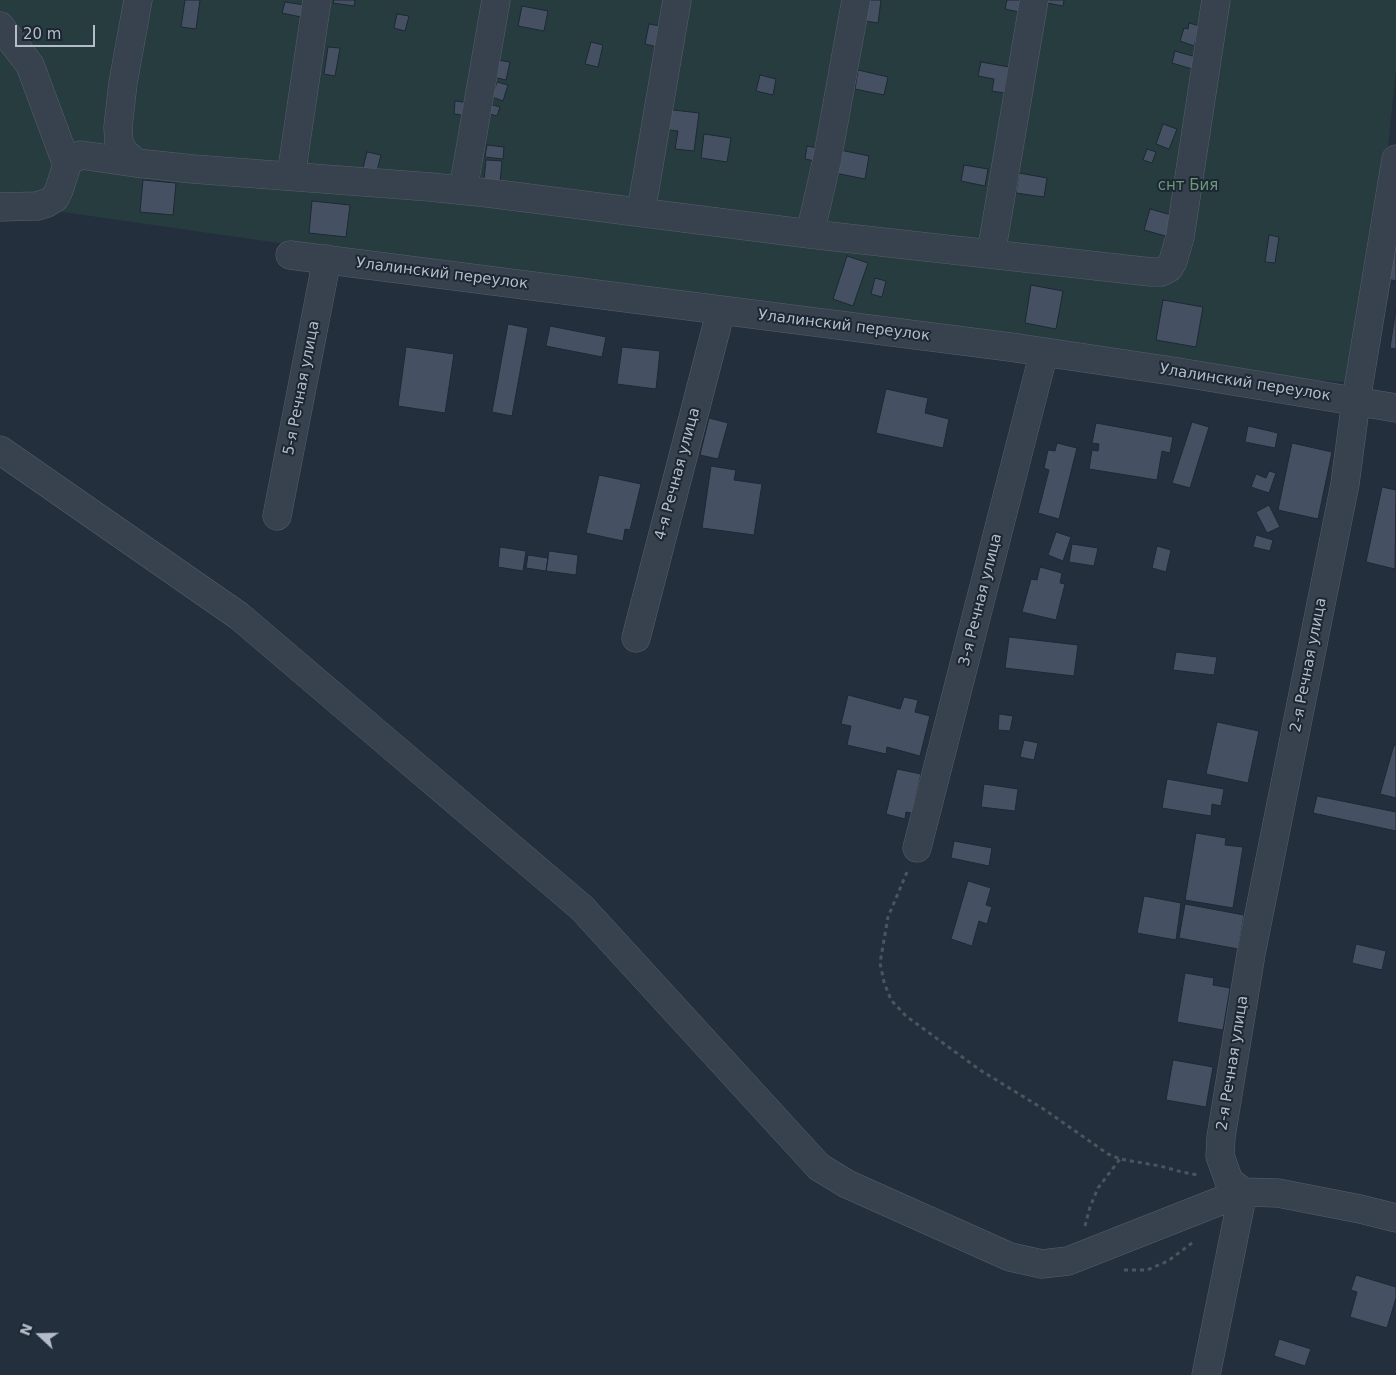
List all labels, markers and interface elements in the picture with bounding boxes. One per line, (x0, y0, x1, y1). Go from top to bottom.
scale bar (18, 15, 98, 47)
text: 20 m (23, 25, 61, 43)
park label: снт Бия (1158, 177, 1218, 195)
street label: Улалинский переулок (355, 255, 529, 293)
street label: Улалинский переулок (757, 307, 931, 345)
street label: 5-я Речная улица (280, 319, 324, 457)
street label: Улалинский переулок (1158, 361, 1332, 405)
street label: 4-я Речная улица (652, 406, 704, 542)
street label: 3-я Речная улица (956, 532, 1006, 668)
street label: 2-я Речная улица (1287, 596, 1331, 734)
street label: 2-я Речная улица (1213, 994, 1253, 1132)
north arrow (15, 1310, 65, 1360)
text: N (16, 1321, 36, 1338)

